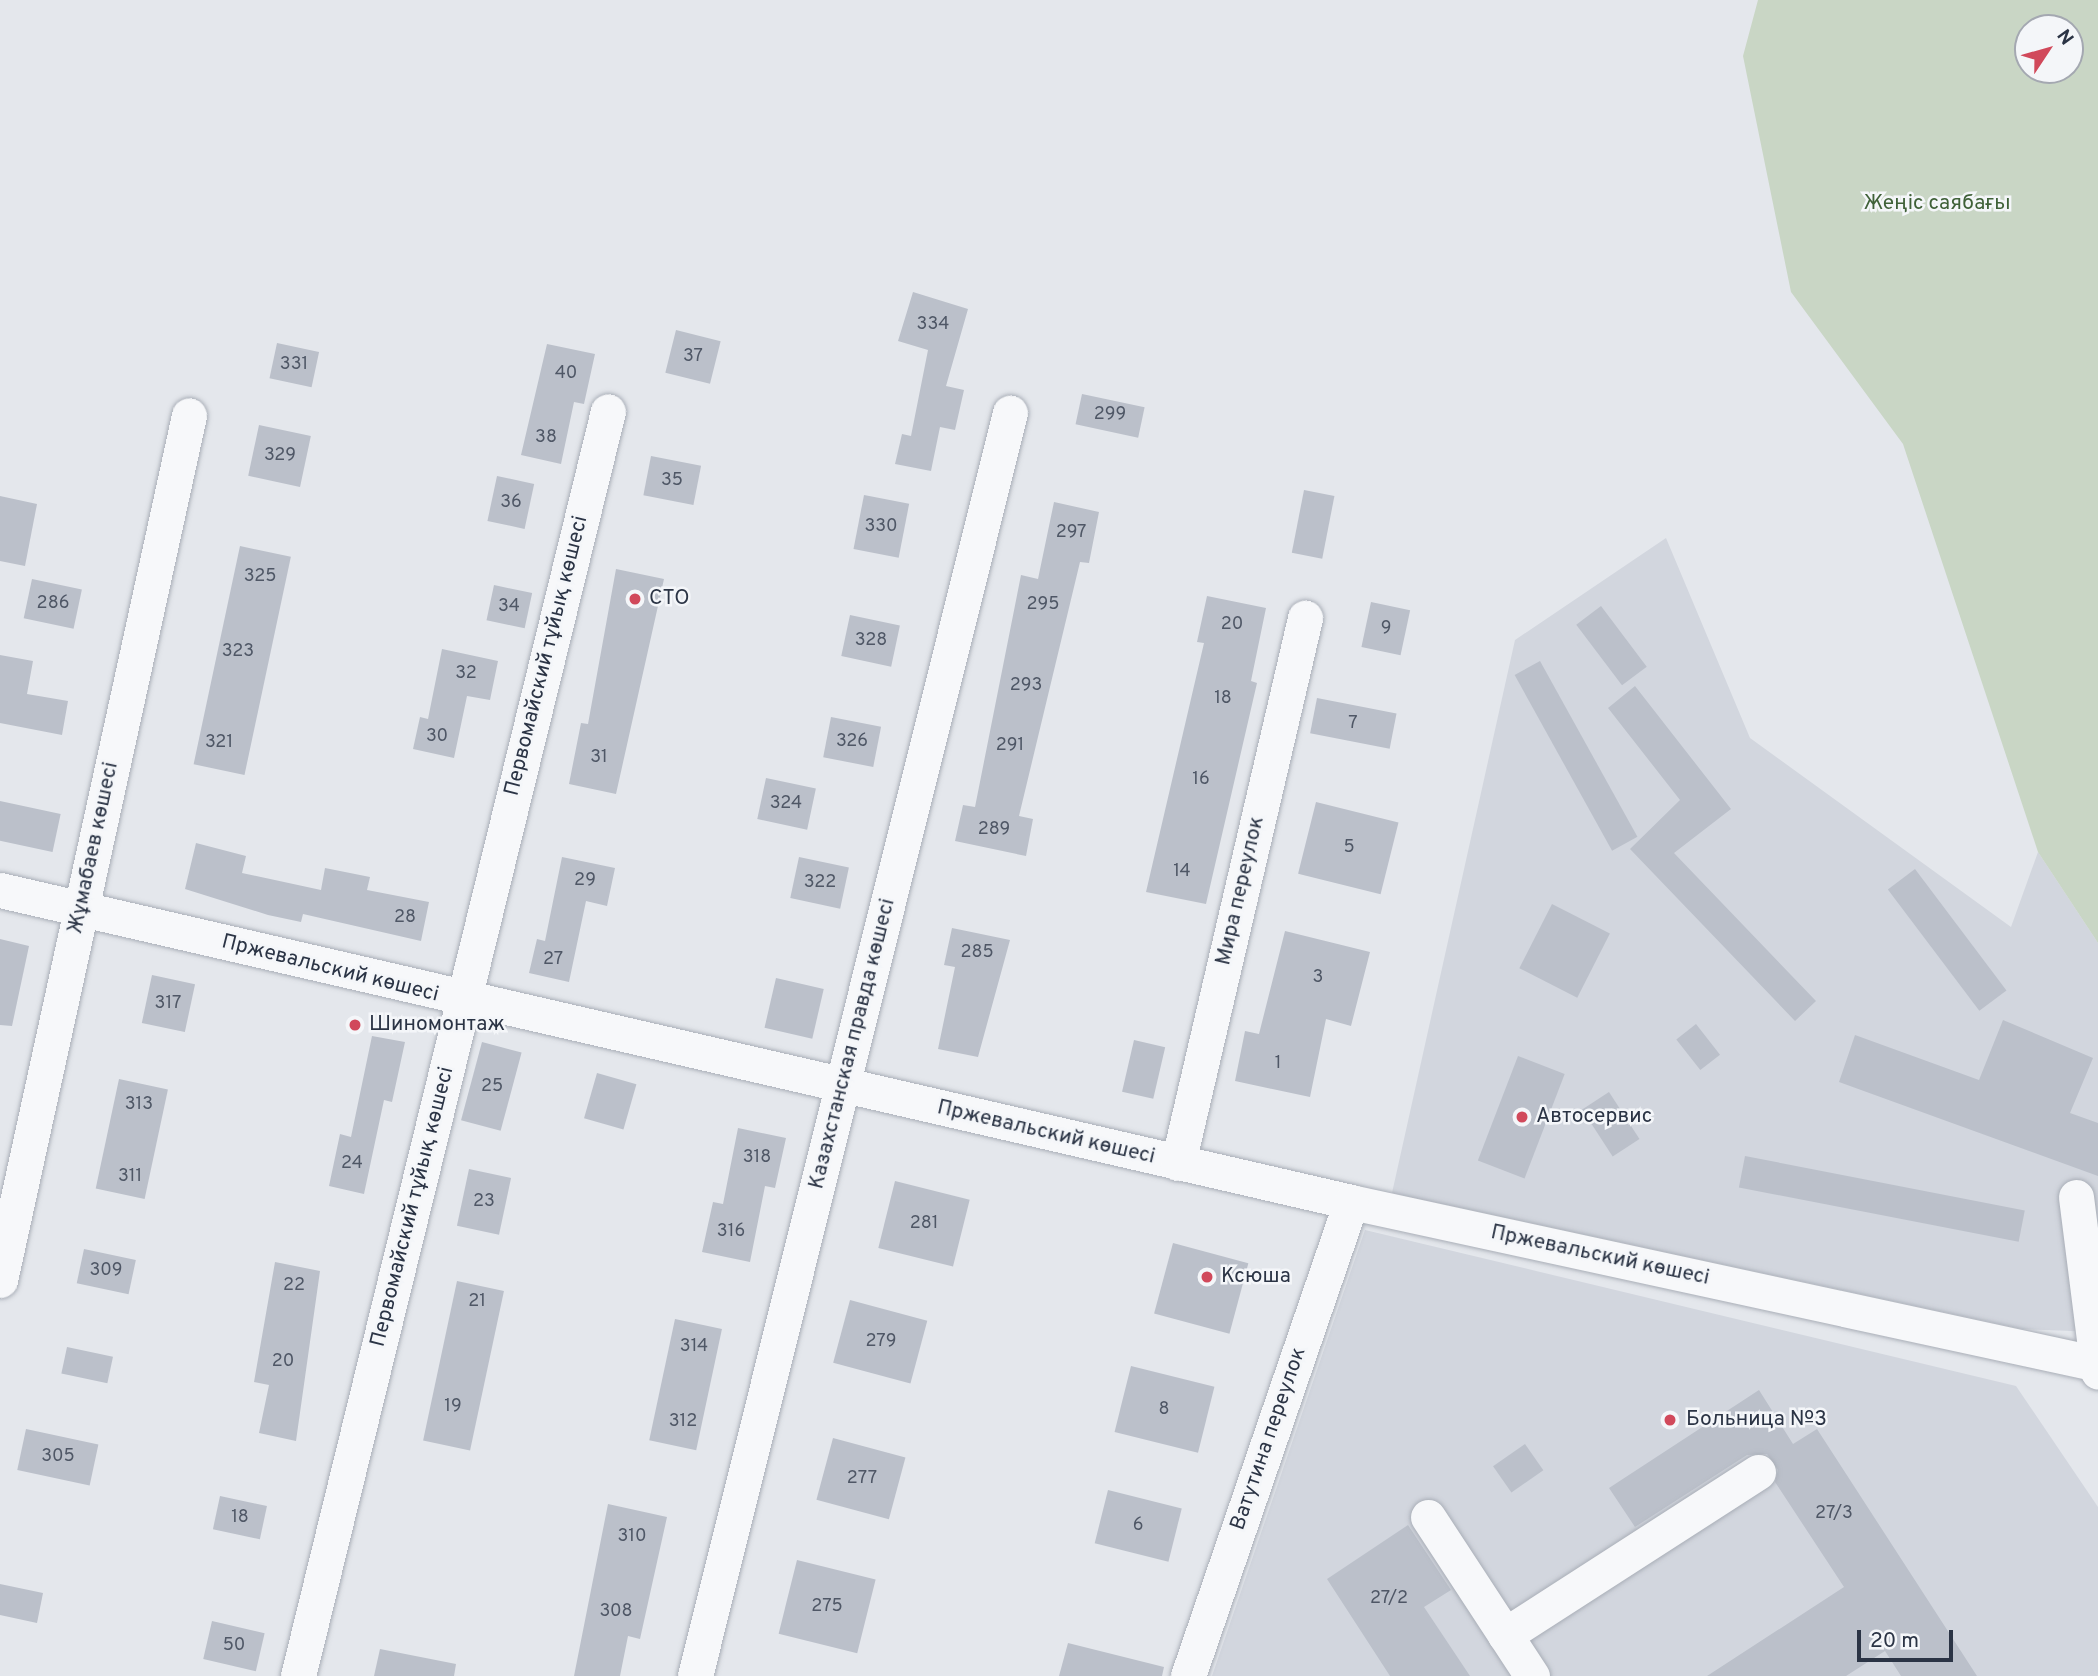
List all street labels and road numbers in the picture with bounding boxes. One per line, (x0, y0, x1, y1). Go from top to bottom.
street label: Первомайский тұйық көшесі (500, 513, 594, 799)
street label: Жұмабаев көшесі (64, 760, 124, 936)
street label: Мира переулок (1212, 814, 1270, 968)
street label: Казахстанская правда көшесі (805, 896, 901, 1192)
street label: Пржевальский көшесі (219, 930, 441, 1008)
street label: Первомайский тұйық көшесі (366, 1064, 460, 1350)
street label: Пржевальский көшесі (935, 1096, 1157, 1170)
street label: Пржевальский көшесі (1488, 1220, 1712, 1292)
street label: Ватутина переулок (1226, 1344, 1312, 1534)

